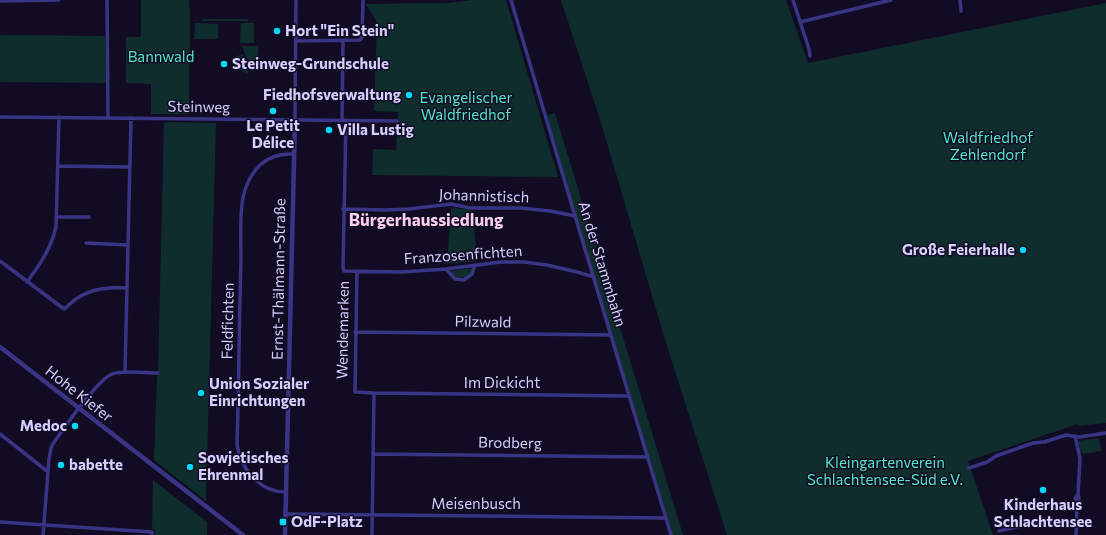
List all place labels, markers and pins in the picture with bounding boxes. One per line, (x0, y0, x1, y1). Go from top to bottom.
place label: Hort "Ein Stein" (285, 21, 394, 39)
marker: Hort "Ein Stein" (272, 26, 282, 36)
place label: Steinweg-Grundschule (232, 54, 389, 72)
marker: Steinweg-Grundschule (219, 59, 229, 69)
place label: Fiedhofsverwaltung (263, 85, 401, 103)
marker: Fiedhofsverwaltung (404, 90, 414, 100)
marker: Le Petit Délice (268, 106, 278, 116)
place label: Le Petit Délice (246, 116, 300, 151)
place label: Villa Lustig (337, 120, 414, 138)
marker: Villa Lustig (324, 125, 334, 135)
place label: Große Feierhalle (902, 240, 1015, 258)
marker: Große Feierhalle (1018, 245, 1028, 255)
place label: Union Sozialer Einrichtungen (209, 374, 309, 409)
marker: Union Sozialer Einrichtungen (196, 388, 206, 398)
place label: Medoc (20, 416, 67, 434)
marker: Medoc (70, 421, 80, 431)
place label: Sowjetisches Ehrenmal (198, 448, 288, 483)
place label: babette (69, 455, 123, 473)
marker: babette (56, 460, 66, 470)
marker: Sowjetisches Ehrenmal (185, 462, 195, 472)
marker: Kinderhaus Schlachtensee (1038, 485, 1048, 495)
place label: Kinderhaus Schlachtensee (994, 495, 1092, 530)
place label: OdF-Platz (291, 512, 363, 530)
marker: OdF-Platz (278, 517, 288, 527)

